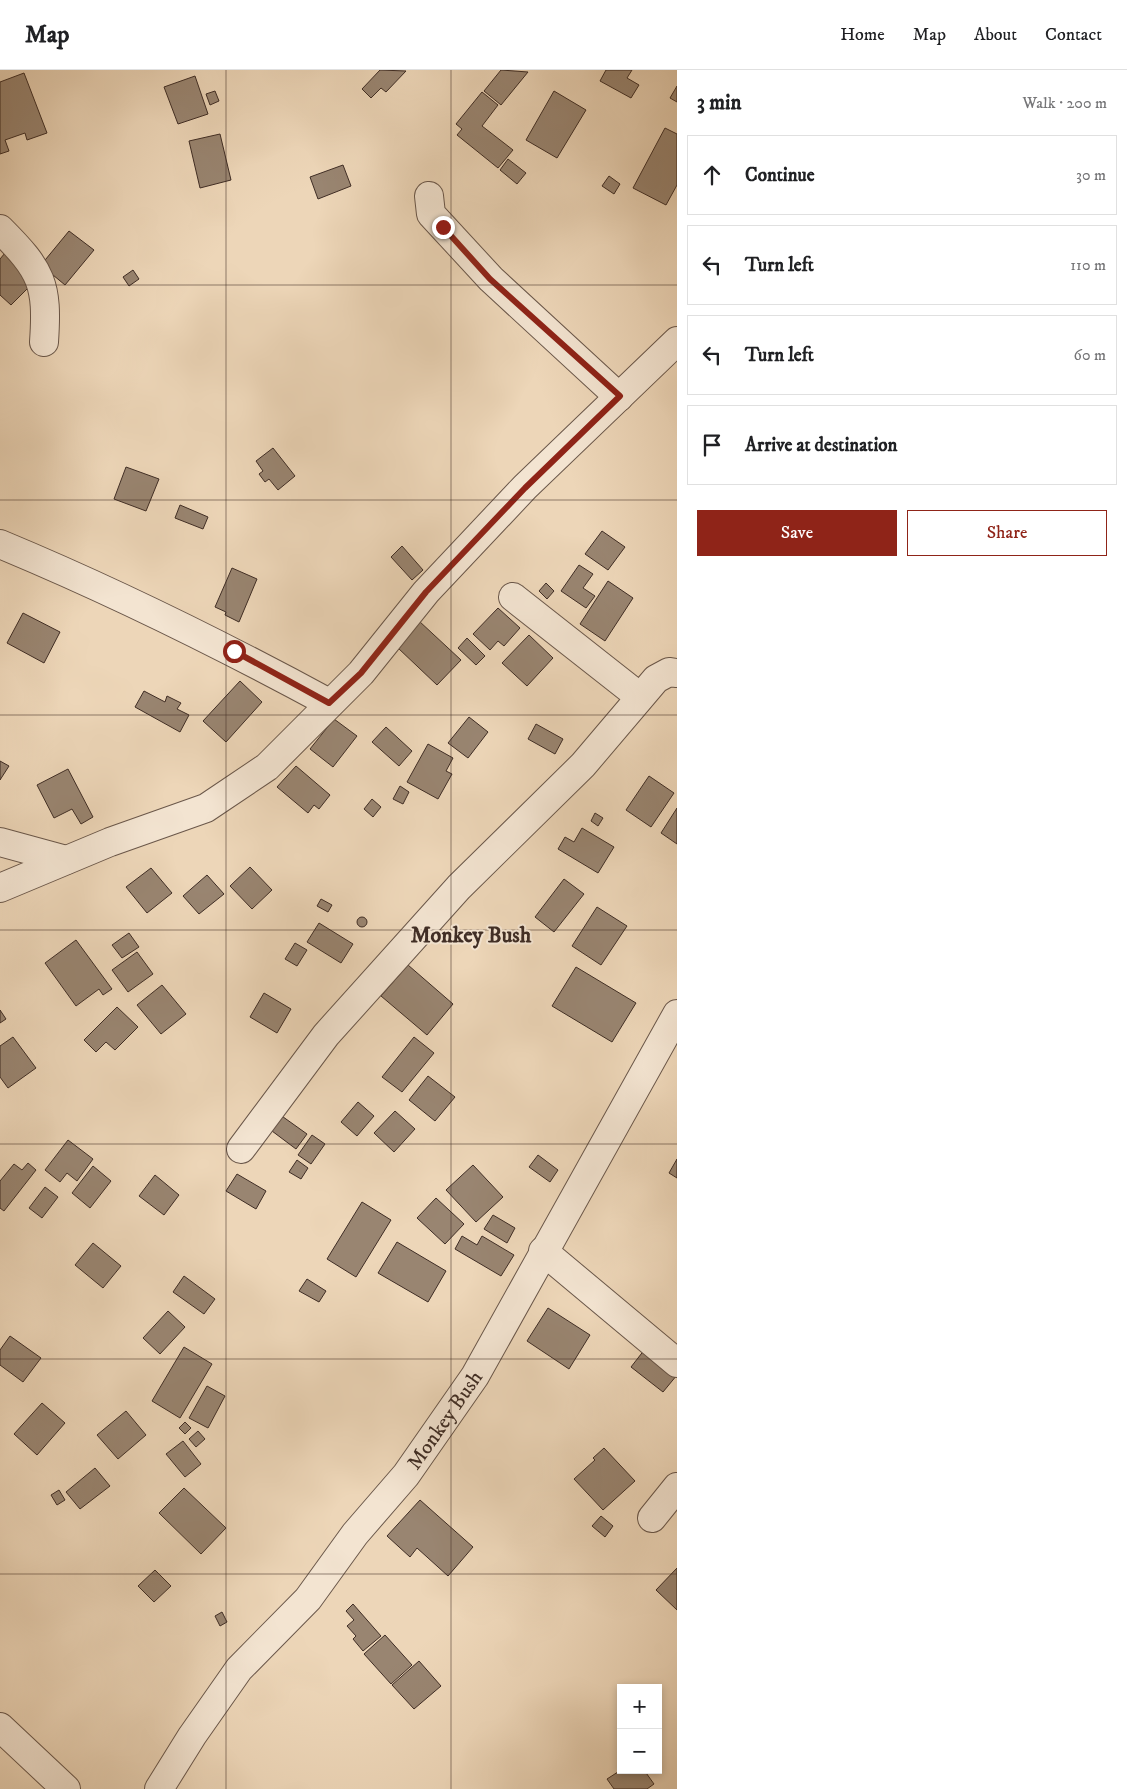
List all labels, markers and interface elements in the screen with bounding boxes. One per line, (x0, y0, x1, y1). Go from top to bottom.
text: Map (25, 20, 69, 50)
text: Home (840, 24, 885, 46)
text: Map (913, 24, 946, 46)
text: About (974, 24, 1017, 46)
text: Contact (1045, 24, 1102, 46)
text: 3 min (697, 90, 742, 116)
text: Walk · 200 m (1023, 93, 1107, 113)
icon: ahead (698, 161, 726, 189)
text: Continue (745, 164, 815, 187)
text: 30 m (1076, 165, 1106, 185)
route end (432, 216, 455, 239)
icon: left (698, 251, 726, 279)
text: Turn left (745, 254, 814, 277)
text: 110 m (1070, 255, 1106, 275)
icon: left (698, 341, 726, 369)
text: Turn left (745, 344, 814, 367)
text: 60 m (1074, 345, 1106, 365)
icon: arrive (698, 431, 726, 459)
text: Arrive at destination (745, 434, 897, 457)
button: Save (697, 510, 897, 556)
button: Share (907, 510, 1107, 556)
route start (223, 640, 246, 663)
district label: Monkey Bush (411, 922, 532, 949)
street label: Monkey Bush (402, 1366, 489, 1475)
map controls (617, 1684, 662, 1774)
button: + (617, 1684, 662, 1729)
button: − (617, 1729, 662, 1774)

